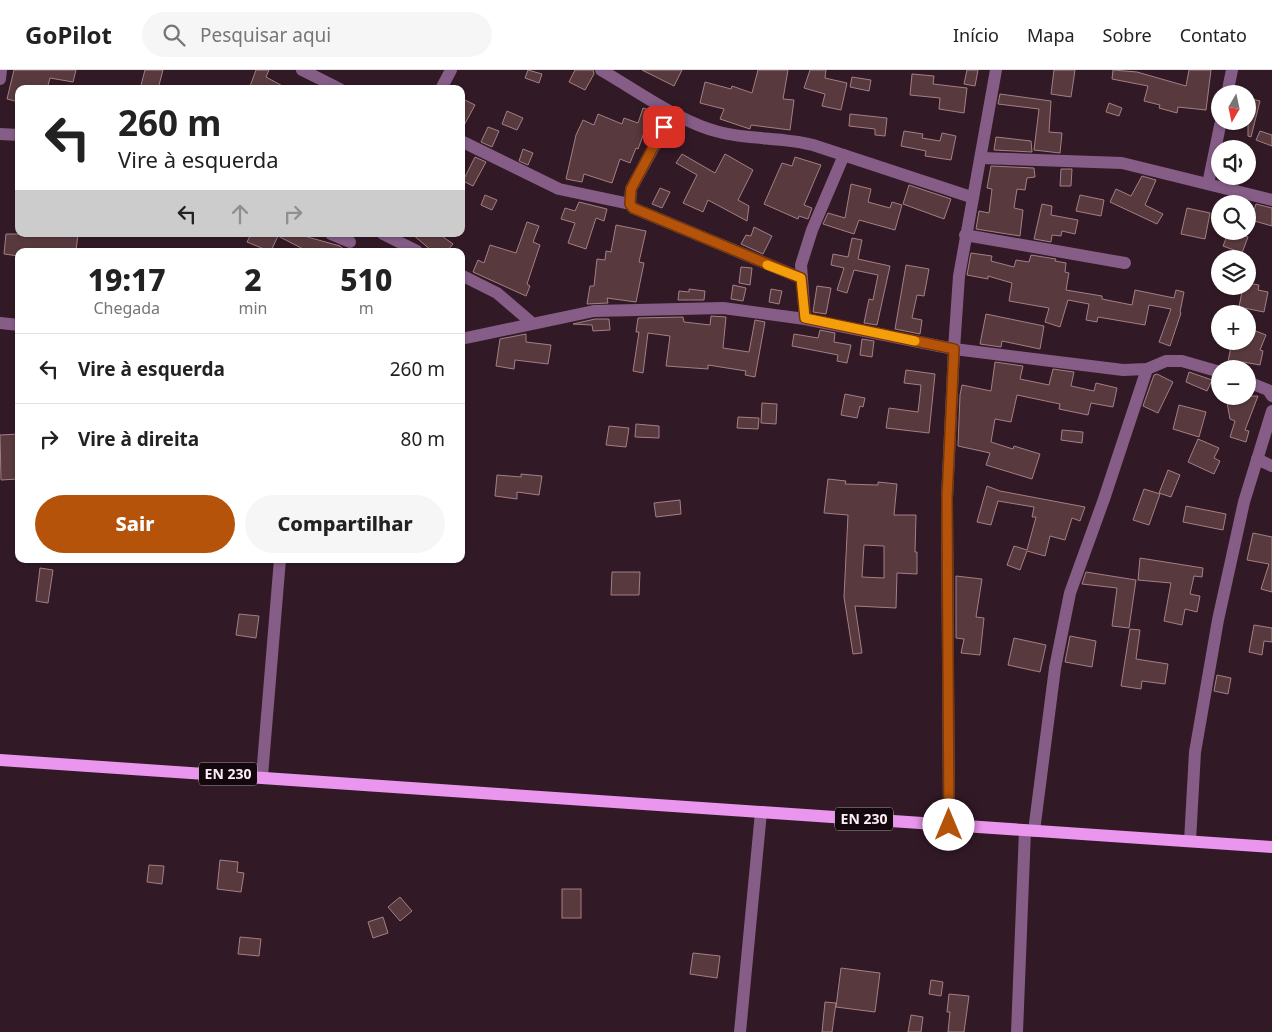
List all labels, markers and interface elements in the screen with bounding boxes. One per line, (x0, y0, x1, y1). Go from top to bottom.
search box (142, 12, 492, 57)
text: GoPilot (25, 18, 112, 51)
icon: search (160, 21, 188, 49)
text: Pesquisar aqui (200, 22, 331, 48)
text: Início (953, 23, 999, 47)
text: Mapa (1027, 23, 1075, 47)
text: Sobre (1103, 23, 1152, 47)
text: Contato (1180, 23, 1247, 47)
north arrow (1211, 85, 1256, 130)
map controls (1211, 85, 1256, 405)
text: 260 m (118, 99, 221, 146)
icon: left (35, 105, 100, 170)
pin (643, 106, 685, 148)
icon: arrive (650, 113, 678, 141)
button: sound (1211, 140, 1256, 185)
text: Vire à esquerda (118, 144, 279, 174)
button: search (1211, 195, 1256, 240)
icon: left (173, 200, 201, 228)
icon: ahead (226, 200, 254, 228)
icon: right (279, 200, 307, 228)
button: layers (1211, 250, 1256, 295)
text: 19:17 (88, 259, 166, 300)
text: 2 (244, 259, 262, 300)
text: 510 (340, 259, 392, 300)
text: Chegada (93, 297, 160, 319)
text: min (238, 297, 267, 319)
text: m (359, 297, 374, 319)
button: + (1211, 305, 1256, 350)
icon: left (35, 355, 63, 383)
text: Vire à esquerda (78, 356, 225, 382)
text: 260 m (390, 356, 445, 382)
button: − (1211, 360, 1256, 405)
icon: right (35, 425, 63, 453)
text: Vire à direita (78, 426, 199, 452)
text: 80 m (401, 426, 445, 452)
button: Sair (35, 495, 235, 553)
button: Compartilhar (245, 495, 445, 553)
road number: EN 230 (199, 762, 257, 786)
position arrow (922, 798, 974, 850)
road number: EN 230 (835, 808, 893, 831)

